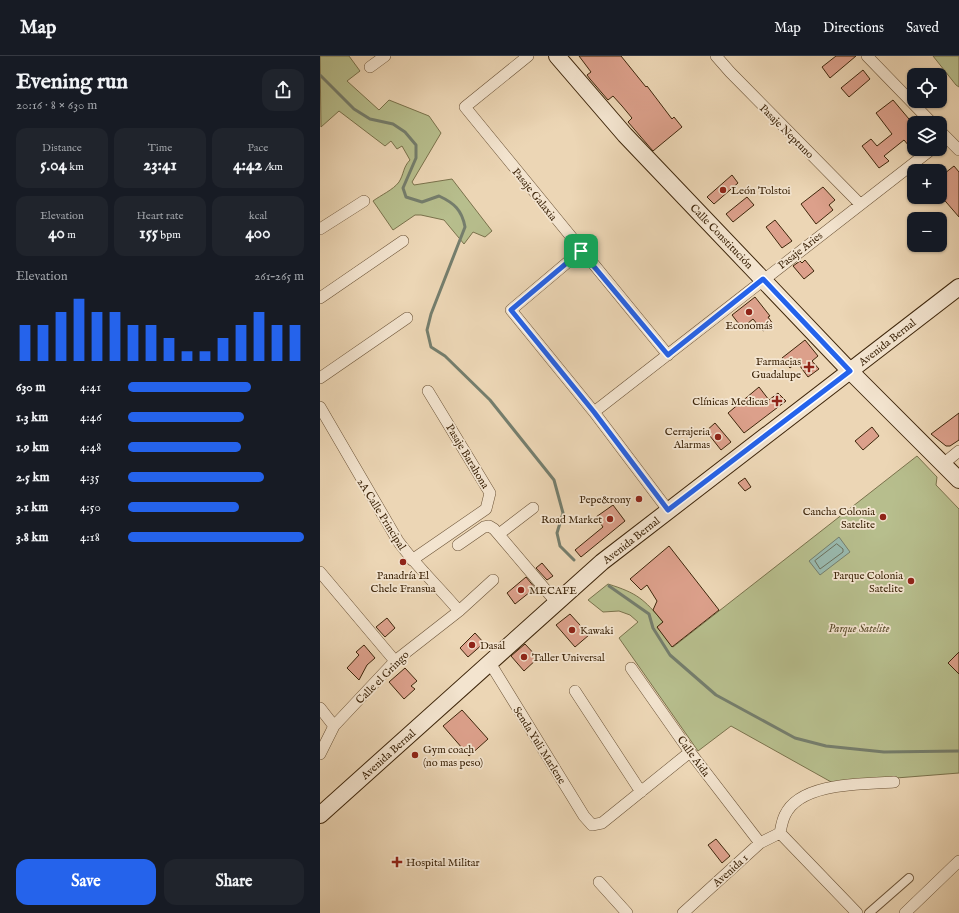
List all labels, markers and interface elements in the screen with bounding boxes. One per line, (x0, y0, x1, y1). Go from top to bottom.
text: Map (20, 16, 56, 40)
text: Map (774, 19, 801, 37)
text: Directions (823, 19, 884, 37)
text: Saved (906, 19, 939, 37)
text: Evening run (16, 68, 128, 96)
map controls (907, 68, 947, 252)
button: locate (907, 68, 947, 108)
button: share (262, 69, 304, 111)
text: 20:16 · 8 × 630 m (16, 97, 97, 114)
street label: Pasaje Neptuno (756, 102, 816, 162)
button: layers (907, 116, 947, 156)
text: Distance (42, 141, 82, 155)
text: Time (148, 141, 172, 155)
text: Pace (248, 141, 268, 155)
text: 5.04 (40, 155, 67, 176)
text: 23:41 (143, 155, 177, 176)
text: 4:42 (233, 155, 262, 176)
text: km (67, 160, 84, 174)
text: /km (262, 160, 283, 174)
button: + (907, 164, 947, 204)
street label: Pasaje Galaxia (509, 165, 560, 224)
place label: León Tolstoi (731, 184, 791, 198)
marker: León Tolstoi (718, 185, 728, 195)
street label: Calle Constitución (687, 201, 756, 272)
text: Elevation (40, 209, 84, 223)
text: Heart rate (137, 209, 183, 223)
text: kcal (249, 209, 267, 223)
button: − (907, 212, 947, 252)
text: 40 (48, 223, 65, 244)
text: 155 (139, 223, 158, 244)
text: 400 (245, 223, 271, 244)
text: m (65, 228, 76, 242)
text: bpm (158, 228, 181, 242)
street label: Pasaje Aries (775, 229, 826, 273)
pin (564, 234, 598, 268)
icon: arrive (570, 240, 592, 262)
text: Elevation (16, 268, 68, 285)
text: 261–265 m (254, 268, 304, 285)
marker: Economás (744, 307, 754, 317)
street label: Avenida Bernal (855, 316, 919, 370)
place label: Economás (725, 319, 773, 333)
place label: Farmacias Guadalupe (752, 355, 801, 382)
marker: Farmacias Guadalupe (804, 362, 814, 372)
text: 630 m (16, 379, 46, 396)
text: 4:41 (80, 379, 101, 396)
place label: Clínicas Medicas (692, 395, 768, 409)
marker: Clínicas Medicas (771, 395, 783, 407)
text: 1.3 km (16, 409, 48, 426)
text: 4:46 (80, 409, 102, 426)
street label: Pasaje Barahona (442, 422, 492, 492)
place label: Cerrajeria Alarmas (665, 425, 710, 452)
marker: Cerrajeria Alarmas (713, 432, 723, 442)
text: 1.9 km (16, 439, 49, 456)
text: 4:48 (80, 439, 101, 456)
text: 2.5 km (16, 469, 49, 486)
text: 4:35 (80, 469, 99, 486)
street label: 2A Calle Principal (354, 476, 409, 553)
place label: Pepe&rony (579, 493, 632, 507)
marker: Pepe&rony (634, 494, 644, 504)
text: 3.1 km (16, 499, 48, 516)
text: 4:50 (80, 499, 101, 516)
place label: Cancha Colonia Satelite (803, 505, 875, 532)
marker: Cancha Colonia Satelite (878, 512, 888, 522)
place label: Road Market (541, 513, 602, 527)
street label: Avenida Bernal (599, 514, 663, 568)
marker: Road Market (605, 514, 615, 524)
text: 3.8 km (16, 529, 49, 546)
text: 4:18 (80, 529, 100, 546)
marker: Panadría El Chele Fransua (398, 557, 408, 567)
place label: Panadría El Chele Fransua (371, 569, 436, 596)
place label: Parque Colonia Satelite (833, 569, 903, 596)
marker: Parque Colonia Satelite (906, 576, 916, 586)
place label: MECAFE (529, 584, 577, 598)
marker: MECAFE (516, 585, 526, 595)
park label: Parque Satelite (829, 622, 890, 636)
place label: Kawaki (580, 624, 613, 638)
marker: Kawaki (567, 625, 577, 635)
place label: Dasal (480, 639, 505, 653)
marker: Dasal (467, 640, 477, 650)
street label: Calle el Gringo (353, 648, 412, 707)
place label: Taller Universal (532, 651, 605, 665)
marker: Taller Universal (519, 652, 529, 662)
street label: Senda Yuli Marlene (510, 704, 569, 787)
street label: Avenida Bernal (358, 727, 419, 784)
street label: Calle Aida (674, 733, 713, 780)
place label: Gym coach (no mas peso) (423, 743, 483, 770)
marker: Gym coach (no mas peso) (410, 750, 420, 760)
street label: Avenida 1 (709, 851, 751, 891)
marker: Hospital Militar (391, 856, 403, 868)
place label: Hospital Militar (406, 856, 480, 870)
button: Save (16, 859, 156, 905)
button: Share (164, 859, 304, 905)

